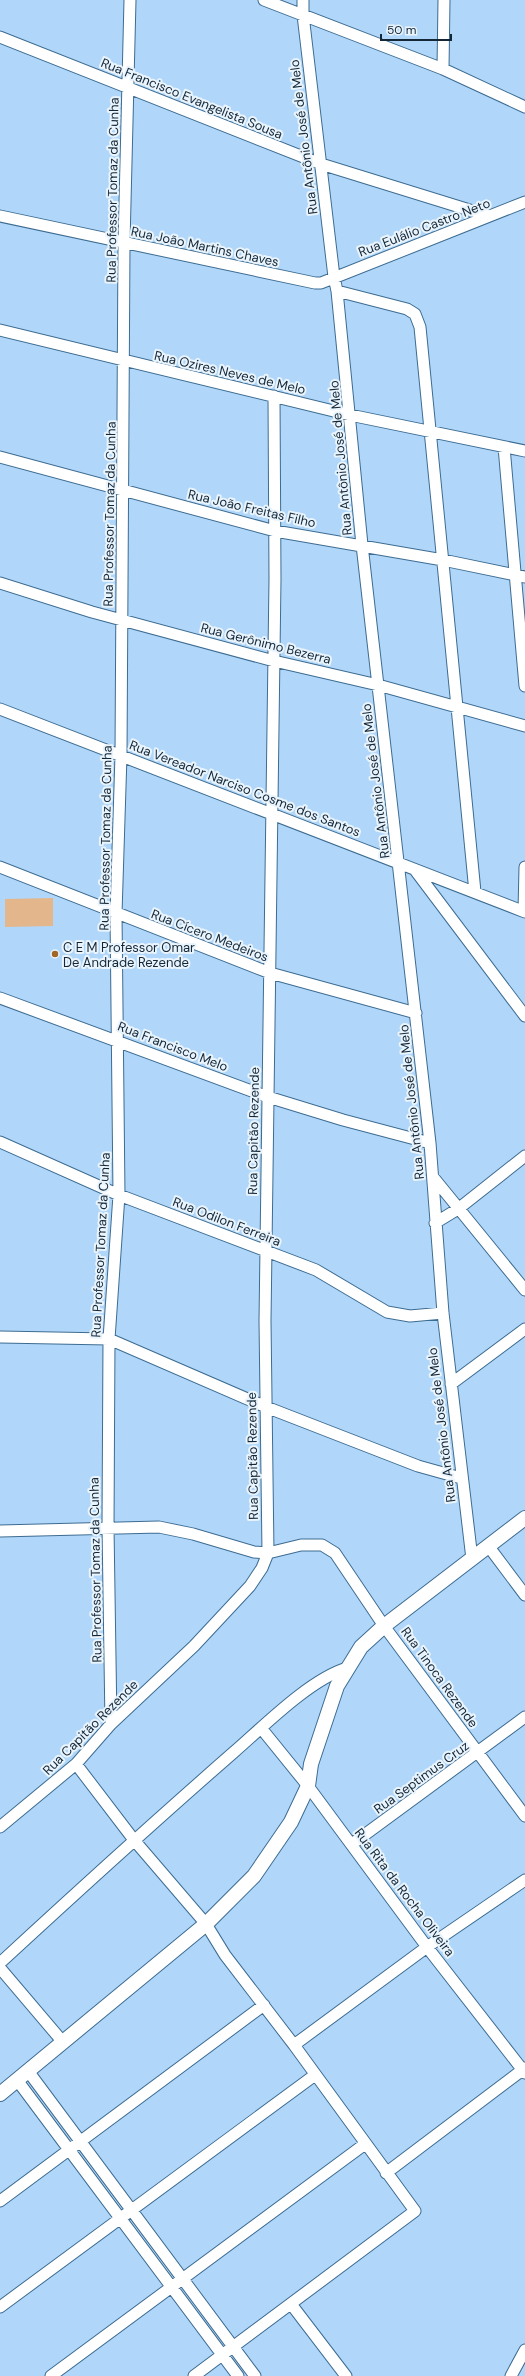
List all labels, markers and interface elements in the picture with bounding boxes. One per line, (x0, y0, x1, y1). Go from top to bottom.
scale bar (381, 16, 451, 42)
text: 50 m (387, 22, 416, 38)
street label: Rua Francisco Evangelista Sousa (98, 54, 285, 143)
street label: Rua Antônio José de Melo (286, 58, 321, 215)
street label: Rua Professor Tomaz da Cunha (102, 97, 123, 283)
street label: Rua Eulálio Castro Neto (356, 194, 493, 260)
street label: Rua João Martins Chaves (129, 223, 280, 270)
street label: Rua Ozires Neves de Melo (153, 347, 307, 398)
street label: Rua Antônio José de Melo (325, 379, 356, 536)
street label: Rua Professor Tomaz da Cunha (99, 421, 120, 607)
street label: Rua João Freitas Filho (186, 486, 318, 532)
street label: Rua Gerônimo Bezerra (199, 619, 333, 668)
street label: Rua Antônio José de Melo (358, 702, 393, 859)
street label: Rua Vereador Narciso Cosme dos Santos (127, 736, 363, 840)
street label: Rua Professor Tomaz da Cunha (95, 745, 116, 931)
street label: Rua Cícero Medeiros (149, 905, 271, 966)
place label: C E M Professor Omar De Andrade Rezende (63, 939, 195, 971)
marker: C E M Professor Omar De Andrade Rezende (50, 949, 60, 959)
street label: Rua Francisco Melo (115, 1018, 231, 1075)
street label: Rua Antônio José de Melo (395, 1023, 428, 1180)
street label: Rua Capitão Rezende (244, 1067, 263, 1195)
street label: Rua Professor Tomaz da Cunha (87, 1152, 114, 1338)
street label: Rua Odilon Ferreira (170, 1193, 283, 1250)
street label: Rua Antônio José de Melo (424, 1346, 459, 1503)
street label: Rua Capitão Rezende (243, 1392, 262, 1520)
street label: Rua Professor Tomaz da Cunha (85, 1477, 106, 1663)
street label: Rua Tinoca Rezende (397, 1624, 482, 1731)
street label: Rua Capitão Rezende (39, 1676, 142, 1779)
street label: Rua Septimus Cruz (370, 1737, 472, 1818)
street label: Rua Rita da Rocha Oliveira (351, 1825, 458, 1960)

